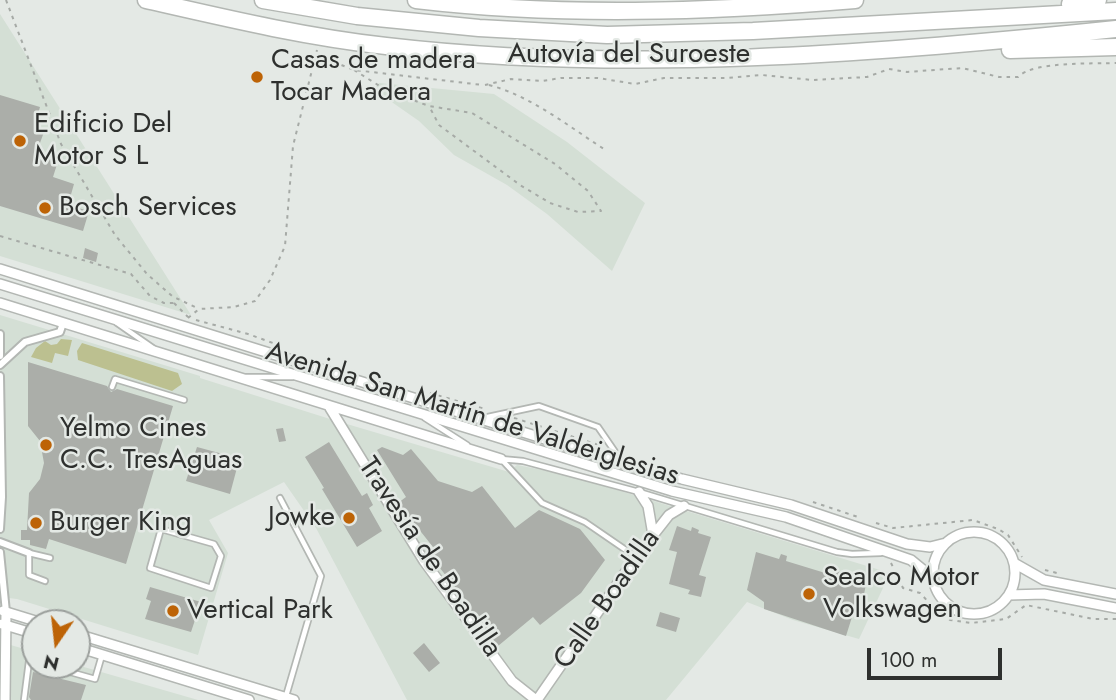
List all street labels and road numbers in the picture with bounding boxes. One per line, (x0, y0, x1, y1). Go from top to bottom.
street label: Autovía del Suroeste (508, 38, 750, 72)
street label: Avenida San Martín de Valdeiglesias (261, 336, 683, 494)
street label: Travesía de Boadilla (350, 452, 508, 664)
street label: Calle Boadilla (548, 524, 668, 676)

